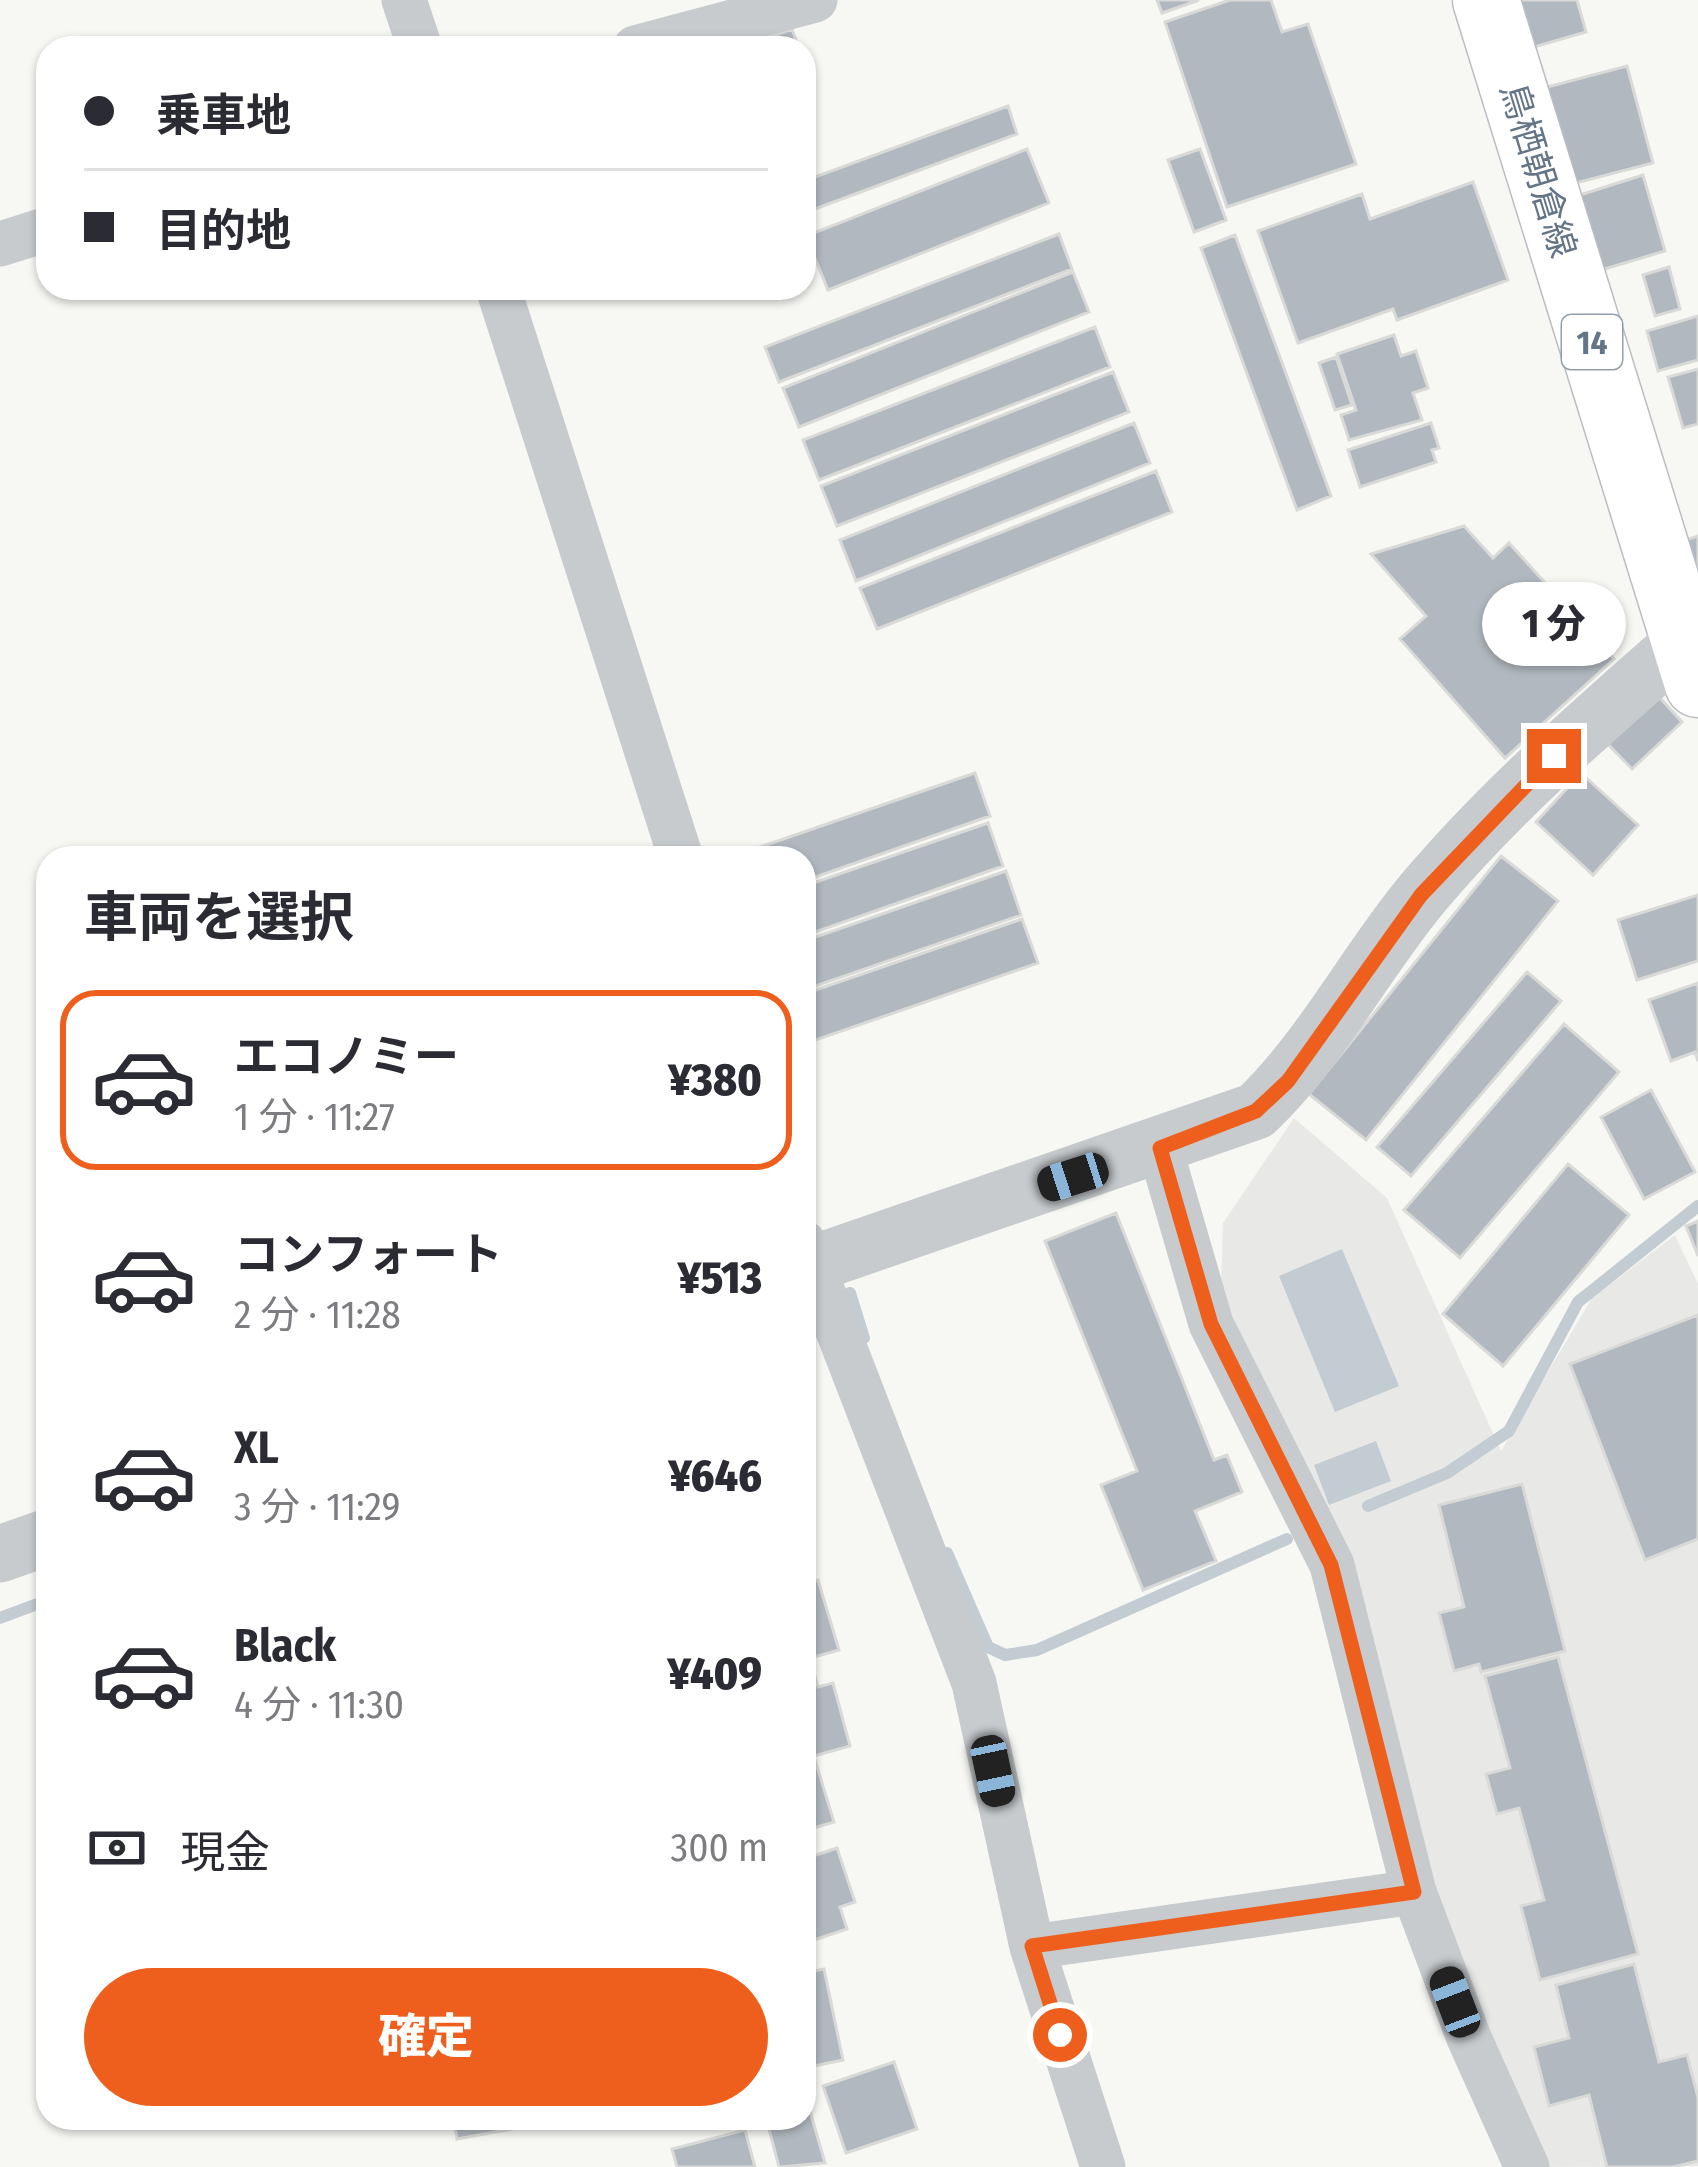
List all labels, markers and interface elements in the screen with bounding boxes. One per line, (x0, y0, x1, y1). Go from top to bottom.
street label: 鳥栖朝倉線 (1491, 78, 1585, 263)
text: 乗車地 (156, 89, 291, 143)
text: 目的地 (156, 204, 291, 258)
road number: 14 (1562, 315, 1622, 369)
callout: 1 分 (1482, 582, 1626, 666)
text: 1 分 (1522, 601, 1586, 647)
route end (1527, 729, 1581, 783)
text: 車両を選択 (84, 886, 354, 950)
icon: car (90, 1026, 198, 1134)
text: エコノミー (234, 1030, 459, 1084)
text: ¥380 (668, 1053, 762, 1107)
text: 1 分 · 11:27 (234, 1094, 395, 1140)
car (1033, 1149, 1113, 1205)
icon: car (90, 1224, 198, 1332)
text: コンフォート (234, 1228, 503, 1282)
text: ¥513 (678, 1251, 762, 1305)
text: 2 分 · 11:28 (234, 1292, 401, 1338)
text: XL (234, 1421, 279, 1475)
icon: car (90, 1422, 198, 1530)
text: ¥646 (668, 1449, 762, 1503)
text: 3 分 · 11:29 (234, 1484, 400, 1530)
text: Black (234, 1619, 336, 1673)
icon: car (90, 1620, 198, 1728)
text: ¥409 (667, 1647, 762, 1701)
text: 4 分 · 11:30 (234, 1682, 404, 1728)
car (968, 1732, 1018, 1810)
icon: cash (84, 1815, 150, 1881)
text: 300 m (671, 1825, 768, 1871)
text: 現金 (180, 1826, 270, 1880)
car (1425, 1962, 1485, 2042)
button: 確定 (84, 1968, 768, 2106)
route start (1033, 2008, 1087, 2062)

